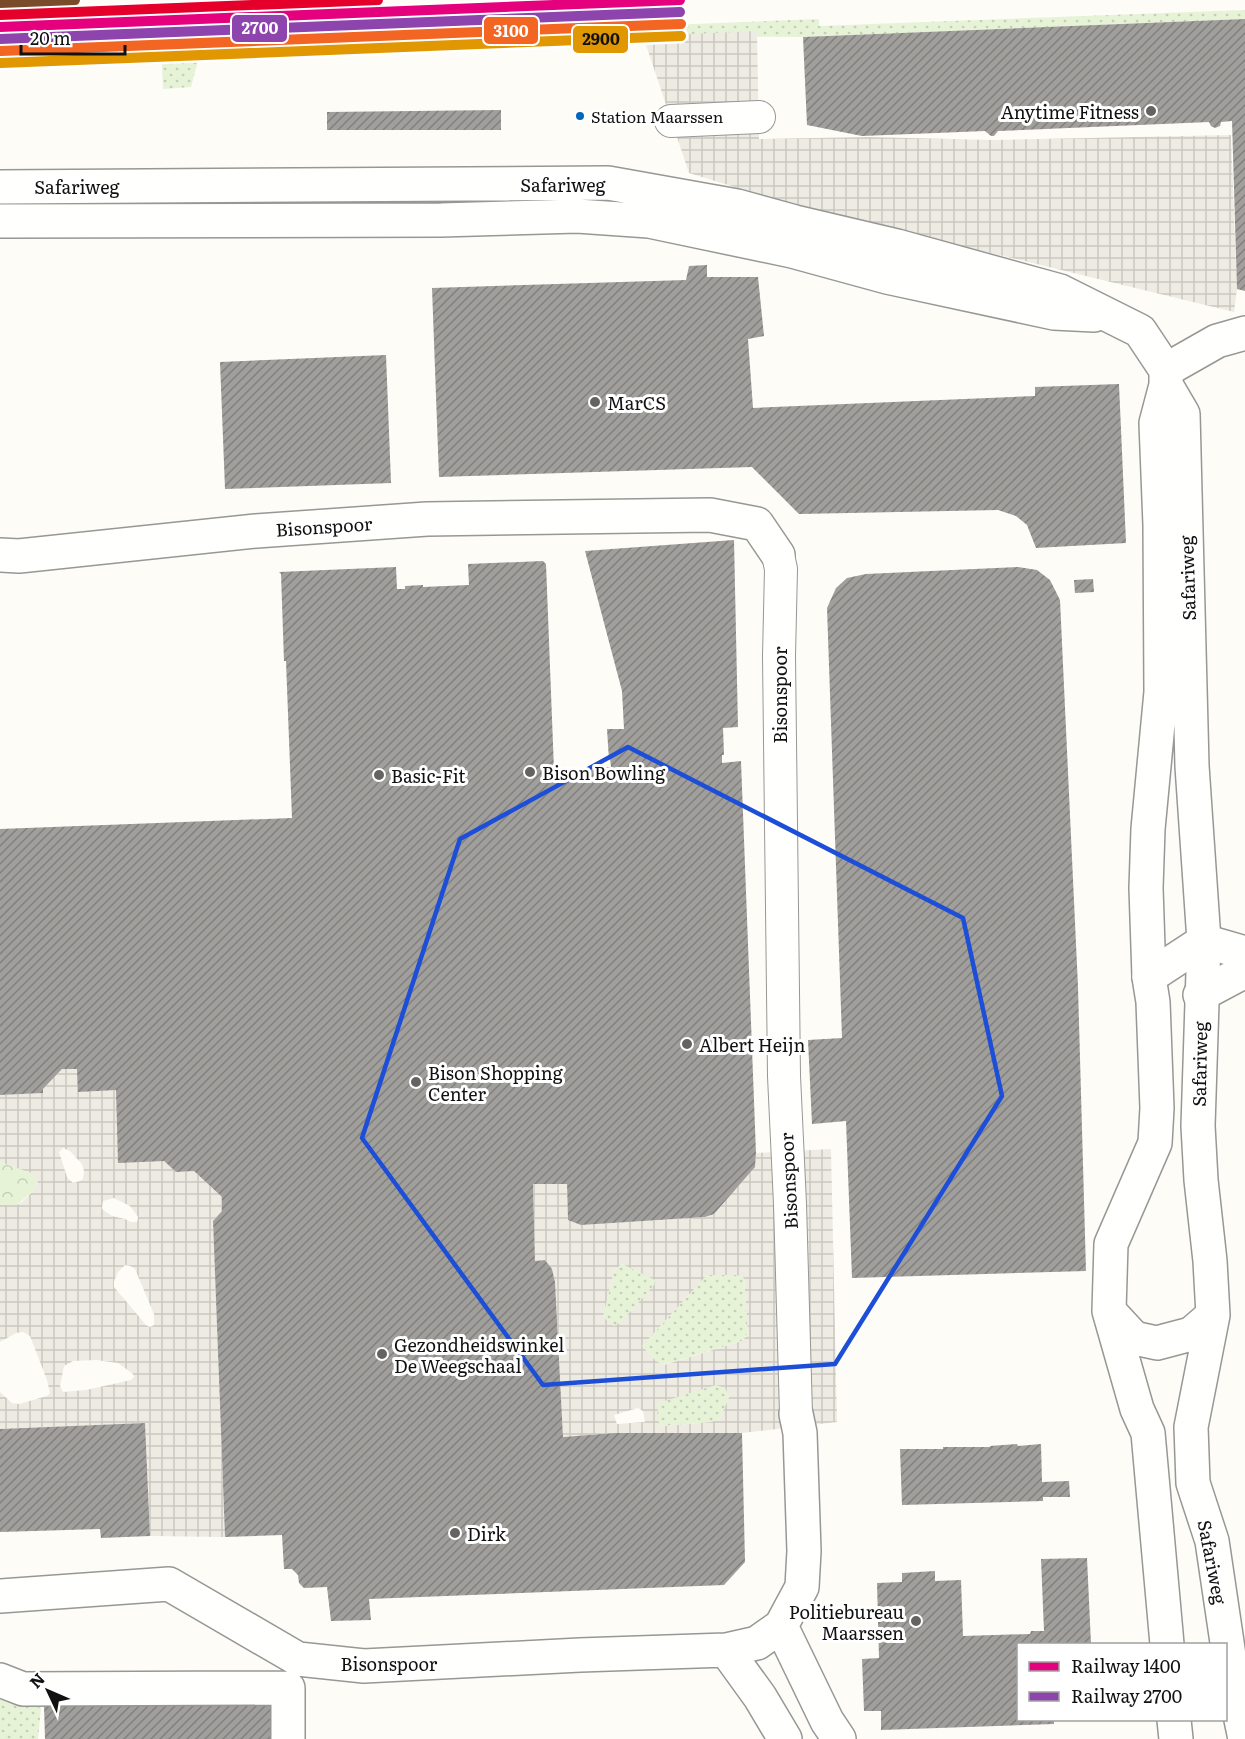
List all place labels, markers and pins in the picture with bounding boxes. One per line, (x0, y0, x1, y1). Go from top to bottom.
place label: Anytime Fitness (1001, 98, 1139, 125)
place label: Station Maarssen (591, 104, 724, 128)
marker: Anytime Fitness (1144, 104, 1158, 118)
marker: Station Maarssen (574, 110, 586, 122)
place label: MarCS (607, 389, 666, 416)
marker: MarCS (588, 395, 602, 409)
place label: Bison Bowling (542, 759, 666, 786)
place label: Basic-Fit (391, 762, 466, 789)
marker: Bison Bowling (523, 765, 537, 779)
marker: Basic-Fit (372, 768, 386, 782)
place label: Albert Heijn (699, 1031, 806, 1058)
marker: Albert Heijn (680, 1037, 694, 1051)
place label: Bison Shopping Center (428, 1059, 564, 1107)
marker: Bison Shopping Center (409, 1075, 423, 1089)
place label: Gezondheidswinkel De Weegschaal (394, 1331, 564, 1379)
marker: Gezondheidswinkel De Weegschaal (375, 1347, 389, 1361)
place label: Dirk (467, 1520, 507, 1547)
marker: Dirk (448, 1526, 462, 1540)
place label: Politiebureau Maarssen (789, 1598, 904, 1646)
marker: Politiebureau Maarssen (909, 1614, 923, 1628)

